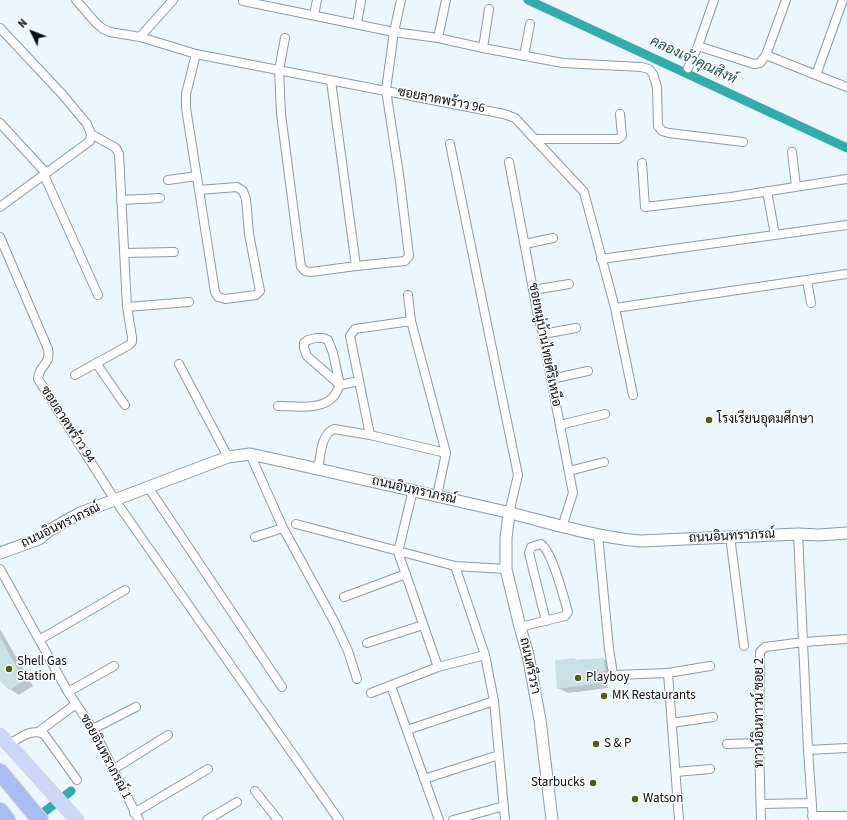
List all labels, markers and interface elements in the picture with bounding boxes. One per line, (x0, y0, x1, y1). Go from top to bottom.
north arrow (12, 12, 52, 52)
text: N (15, 16, 31, 31)
water label: คลองเจ้าคุณสิงห์ (647, 34, 739, 88)
street label: ซอยลาดพร้าว 96 (396, 85, 486, 117)
street label: ซอยหมู่บ้านไทยศิริเหนือ (524, 282, 564, 408)
street label: ซอยลาดพร้าว 94 (36, 384, 98, 466)
place label: โรงเรียนอุดมศึกษา (717, 412, 814, 428)
marker: โรงเรียนอุดมศึกษา (704, 415, 714, 425)
street label: ถนนอินทราภรณ์ (370, 474, 458, 508)
street label: ถนนอินทราภรณ์ (19, 500, 103, 552)
street label: ถนนอินทราภรณ์ (689, 527, 775, 547)
street label: ถนนศรีวรา (515, 636, 543, 696)
place label: Shell Gas Station (17, 654, 67, 685)
street label: ทาวน์อินทาวน์ ซอย 2 (752, 658, 768, 768)
marker: Shell Gas Station (4, 664, 14, 674)
place label: Playboy (586, 670, 630, 686)
marker: Playboy (573, 673, 583, 683)
place label: MK Restaurants (612, 688, 696, 704)
marker: MK Restaurants (599, 691, 609, 701)
street label: ซอยอินทราภรณ์ 1 (76, 712, 134, 802)
place label: S & P (604, 736, 631, 752)
marker: S & P (591, 739, 601, 749)
place label: Starbucks (531, 775, 585, 791)
marker: Starbucks (588, 778, 598, 788)
place label: Watson (643, 791, 683, 807)
marker: Watson (630, 794, 640, 804)

